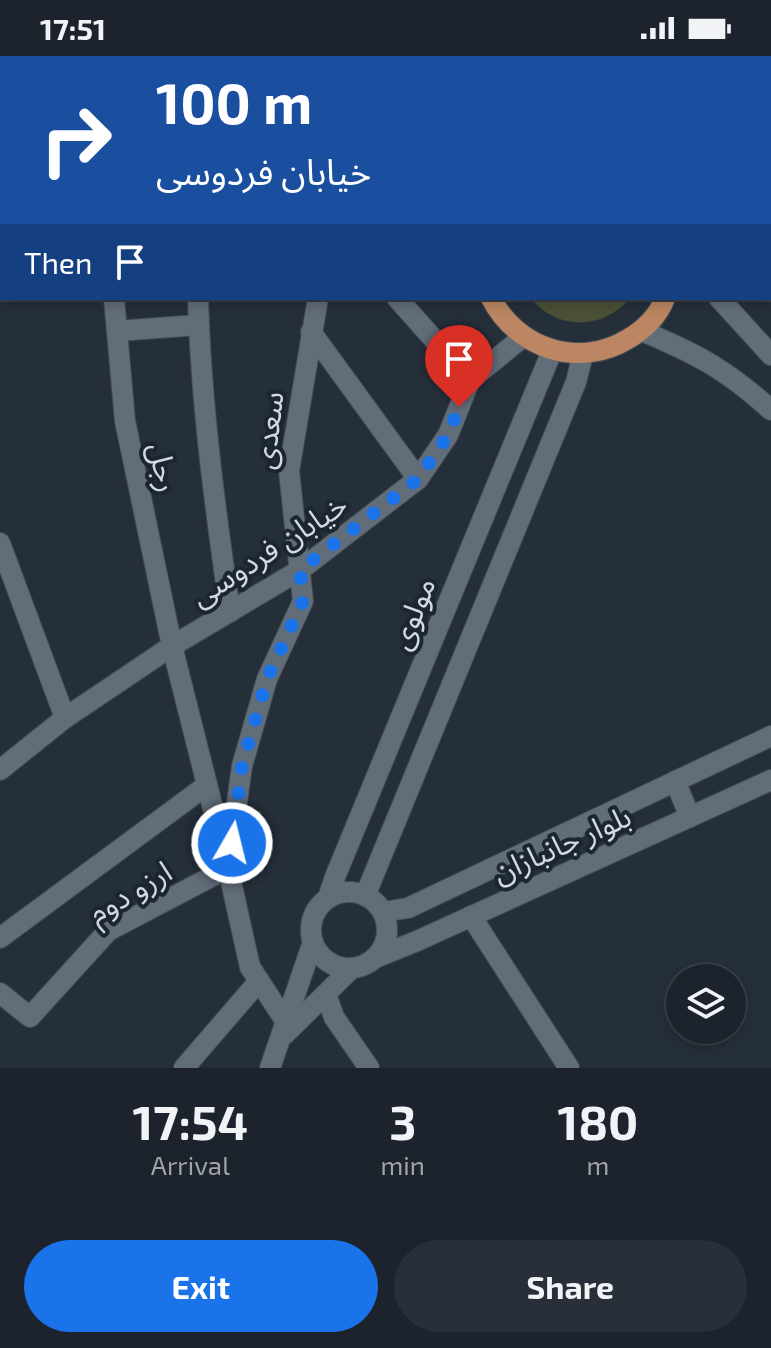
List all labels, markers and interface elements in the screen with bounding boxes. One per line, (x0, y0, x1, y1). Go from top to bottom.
text: 17:51 (40, 10, 106, 46)
text: 100 m (156, 68, 312, 135)
icon: right (24, 88, 128, 192)
text: خیابان فردوسی (156, 149, 371, 192)
icon: arrive (108, 240, 152, 284)
text: Then (24, 244, 92, 280)
pin (425, 325, 493, 407)
icon: arrive (437, 337, 481, 381)
street label: سعدی (244, 389, 291, 471)
street label: رجل (141, 439, 188, 495)
street label: خیابان فردوسی (183, 485, 354, 614)
street label: مولوی (380, 572, 443, 655)
street label: بلوار جانبازان (486, 797, 636, 890)
position arrow (190, 801, 274, 885)
street label: ارزو دوم (81, 852, 181, 935)
map controls (666, 964, 746, 1044)
button: layers (666, 964, 746, 1044)
text: 17:54 (133, 1092, 248, 1150)
text: 3 (389, 1092, 416, 1150)
text: 180 (557, 1092, 638, 1150)
text: Arrival (151, 1149, 230, 1180)
text: min (381, 1149, 425, 1180)
text: m (587, 1149, 609, 1180)
button: Exit (24, 1240, 378, 1332)
button: Share (394, 1240, 747, 1332)

